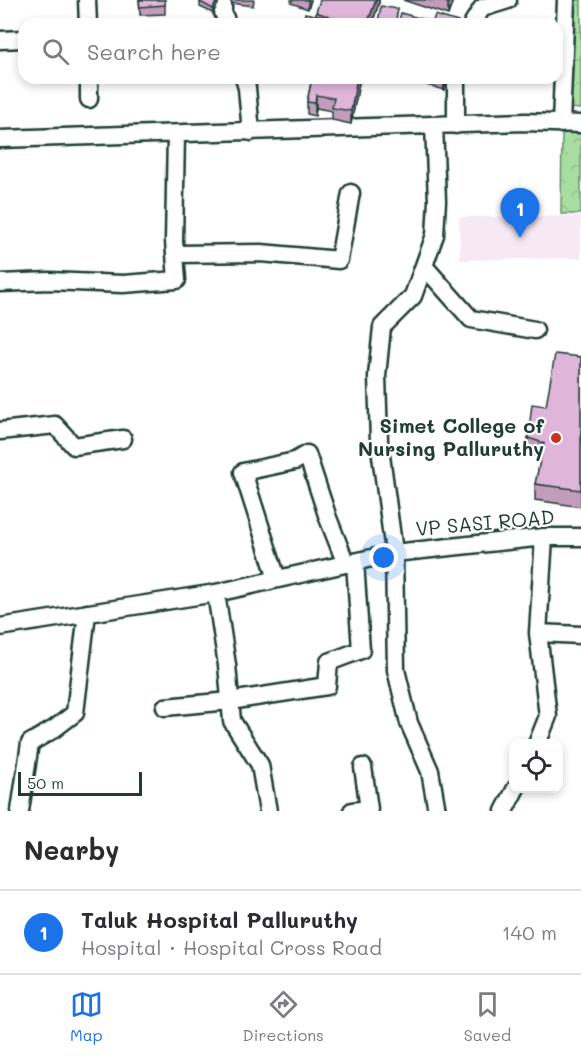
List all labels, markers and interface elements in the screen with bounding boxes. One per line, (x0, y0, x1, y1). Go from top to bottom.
search box (18, 18, 563, 84)
icon: search (39, 35, 72, 68)
text: Search here (87, 37, 221, 66)
pin: 1 (500, 188, 540, 238)
place label: Simet College of Nursing Palluruthy (358, 412, 544, 461)
marker: Simet College of Nursing Palluruthy (549, 431, 563, 445)
street label: VP SASI ROAD (414, 503, 555, 541)
your location (369, 543, 398, 572)
map controls (509, 739, 563, 793)
button: locate (509, 739, 563, 793)
scale bar (18, 769, 142, 796)
text: 50 m (27, 772, 64, 793)
text: Nearby (24, 833, 119, 867)
text: Taluk Hospital Palluruthy (81, 905, 358, 934)
text: 1 (39, 919, 48, 945)
text: 140 m (502, 919, 557, 945)
text: Hospital · Hospital Cross Road (81, 934, 382, 960)
tab: Map (70, 988, 103, 1045)
tab: Directions (243, 988, 324, 1045)
tab: Saved (464, 988, 511, 1045)

